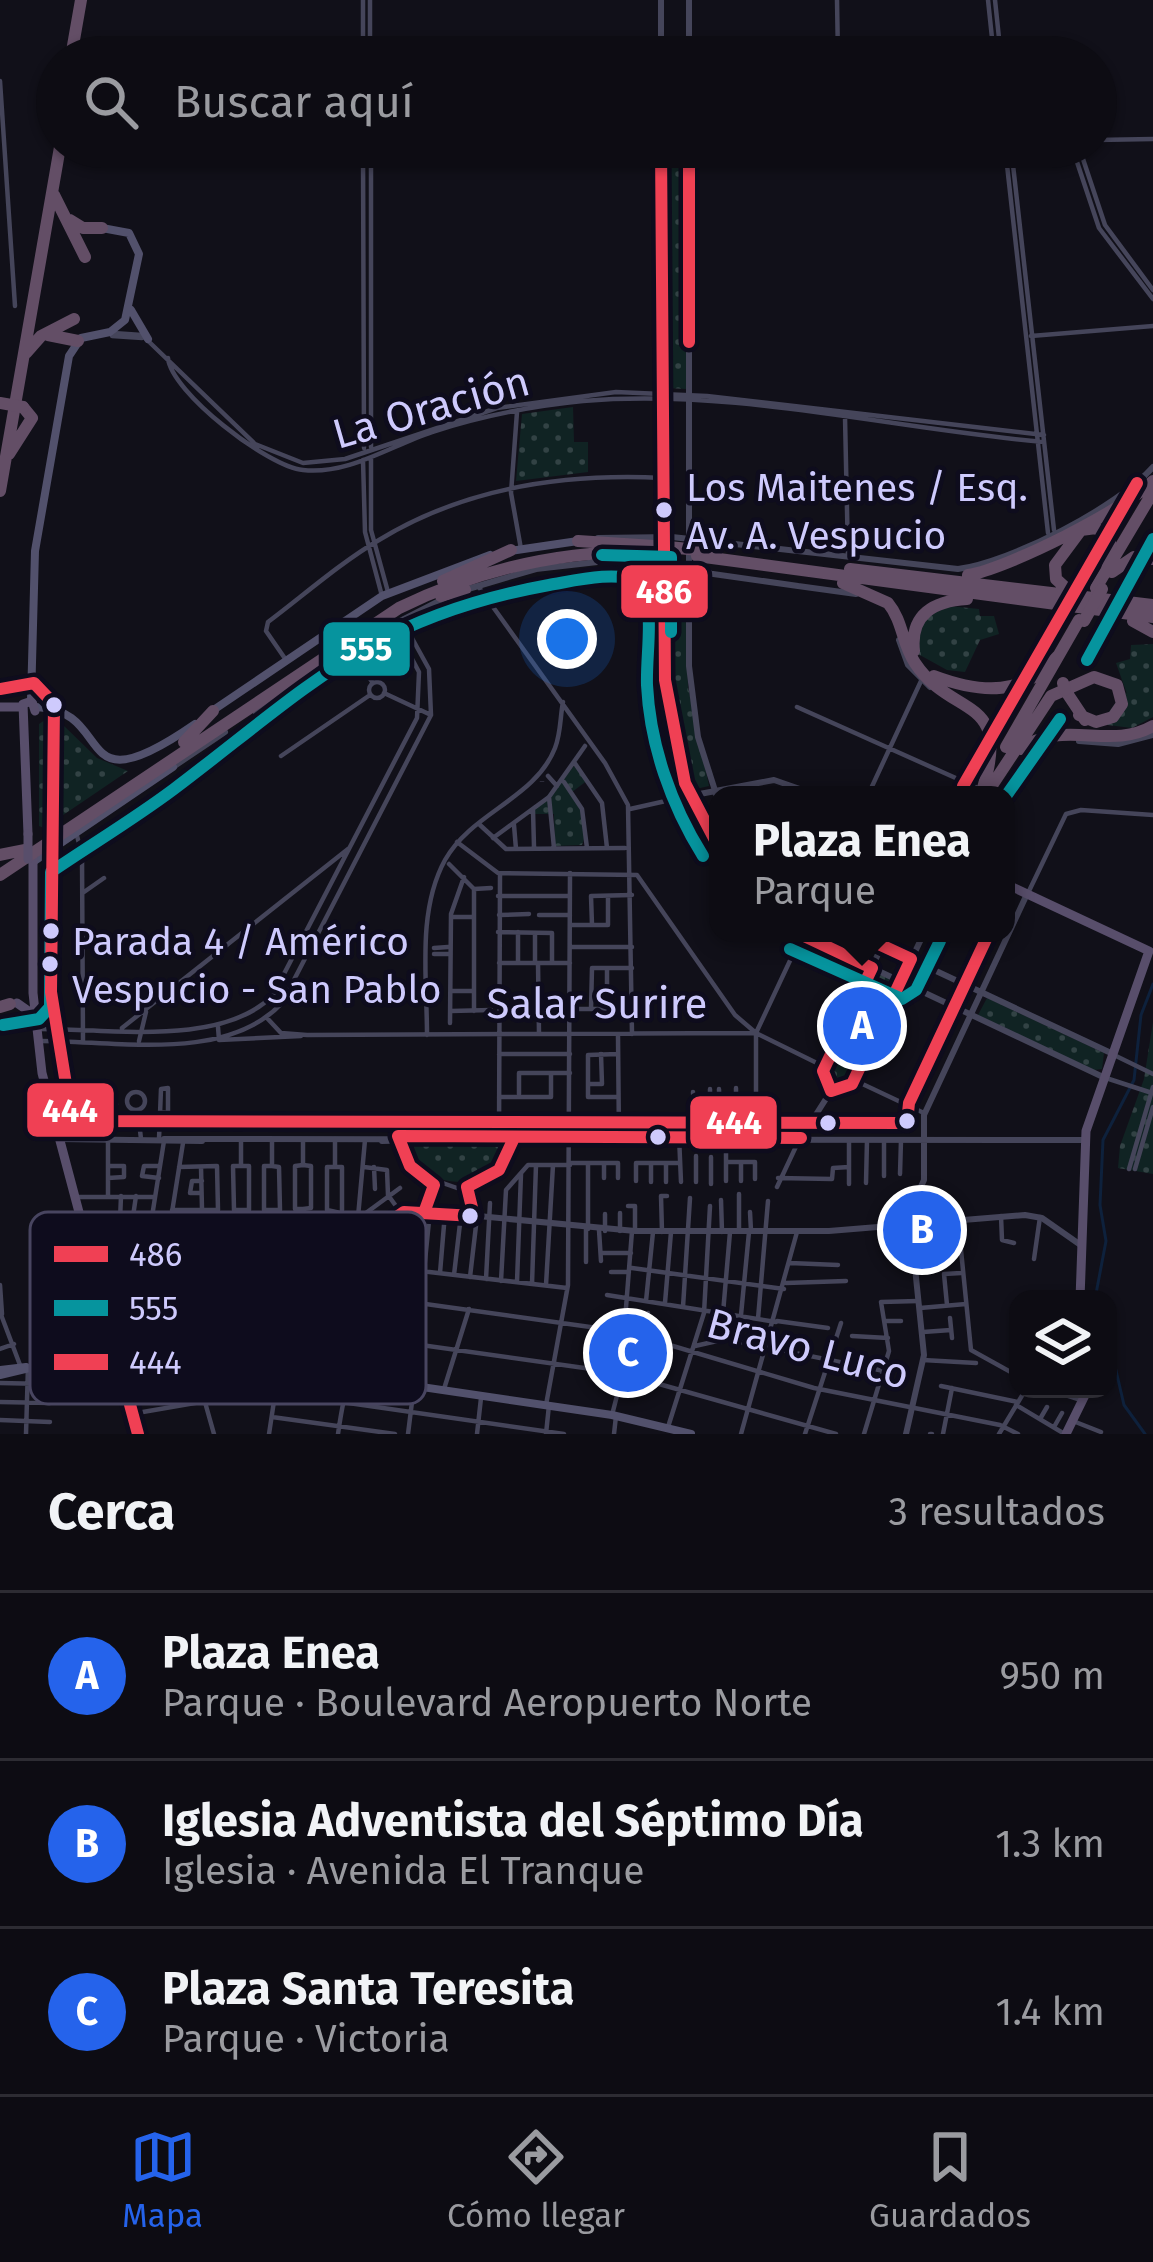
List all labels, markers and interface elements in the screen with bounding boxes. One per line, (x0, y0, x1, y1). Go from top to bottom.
search box (36, 36, 1117, 168)
icon: search (78, 69, 144, 135)
text: Buscar aquí (174, 75, 414, 129)
street label: La Oración (327, 356, 535, 460)
place label: Los Maitenes / Esq. Av. A. Vespucio (686, 465, 1028, 559)
marker: Los Maitenes / Esq. Av. A. Vespucio (653, 499, 675, 521)
line badge: 486 (619, 563, 710, 620)
text: 486 (636, 572, 692, 612)
your location (537, 609, 597, 669)
line badge: 555 (321, 620, 412, 678)
text: 555 (340, 629, 392, 669)
unlabelled marker (43, 694, 65, 716)
popup (709, 786, 1015, 942)
text: Plaza Enea (753, 814, 971, 868)
text: Parque (753, 868, 876, 914)
place label: Parada 4 / Américo Vespucio - San Pablo (72, 919, 441, 1013)
unlabelled marker (40, 920, 62, 942)
marker: Parada 4 / Américo Vespucio - San Pablo (39, 953, 61, 975)
street label: Salar Surire (487, 979, 707, 1029)
pin: A (823, 981, 901, 1071)
line badge: 444 (25, 1081, 116, 1139)
text: 444 (42, 1091, 98, 1131)
line badge: 444 (688, 1094, 779, 1151)
text: 444 (706, 1103, 762, 1143)
unlabelled marker (896, 1110, 918, 1132)
unlabelled marker (817, 1112, 839, 1134)
unlabelled marker (647, 1126, 669, 1148)
pin: B (883, 1185, 961, 1275)
unlabelled marker (459, 1205, 481, 1227)
legend (30, 1212, 426, 1404)
text: 486 (129, 1235, 182, 1275)
text: 555 (129, 1289, 178, 1329)
map controls (1009, 1290, 1117, 1398)
button: layers (1009, 1290, 1117, 1398)
street label: Bravo Luco (701, 1298, 915, 1400)
pin: C (589, 1308, 667, 1398)
text: 444 (129, 1343, 182, 1383)
text: Cerca (48, 1481, 175, 1543)
text: 3 resultados (888, 1489, 1105, 1535)
text: Plaza Enea (162, 1626, 380, 1680)
text: A (75, 1653, 99, 1699)
text: 950 m (999, 1653, 1105, 1699)
text: Parque · Boulevard Aeropuerto Norte (162, 1680, 812, 1726)
text: Iglesia Adventista del Séptimo Día (162, 1794, 864, 1848)
text: B (75, 1821, 99, 1867)
text: 1.3 km (995, 1821, 1105, 1867)
text: Iglesia · Avenida El Tranque (162, 1848, 644, 1894)
text: Plaza Santa Teresita (162, 1962, 574, 2016)
text: C (76, 1989, 98, 2035)
text: 1.4 km (996, 1989, 1105, 2035)
text: Parque · Victoria (162, 2016, 450, 2062)
tab: Mapa (122, 2124, 203, 2236)
tab: Cómo llegar (447, 2124, 625, 2236)
tab: Guardados (869, 2124, 1031, 2236)

